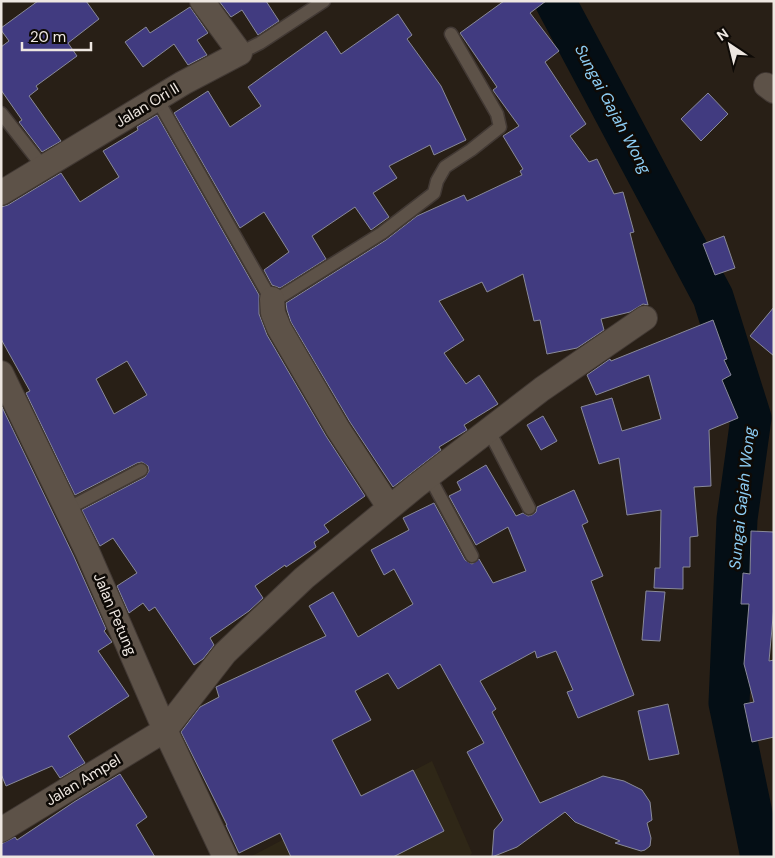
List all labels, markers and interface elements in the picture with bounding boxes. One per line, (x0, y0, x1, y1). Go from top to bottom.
scale bar (22, 20, 91, 52)
north arrow (705, 20, 755, 70)
text: N (713, 24, 732, 45)
text: 20 m (30, 27, 66, 47)
water label: Sungai Gajah Wong (570, 41, 657, 178)
street label: Jalan Ori II (111, 78, 183, 132)
water label: Sungai Gajah Wong (724, 424, 760, 571)
street label: Jalan Petung (89, 570, 141, 658)
street label: Jalan Ampel (42, 750, 124, 810)

